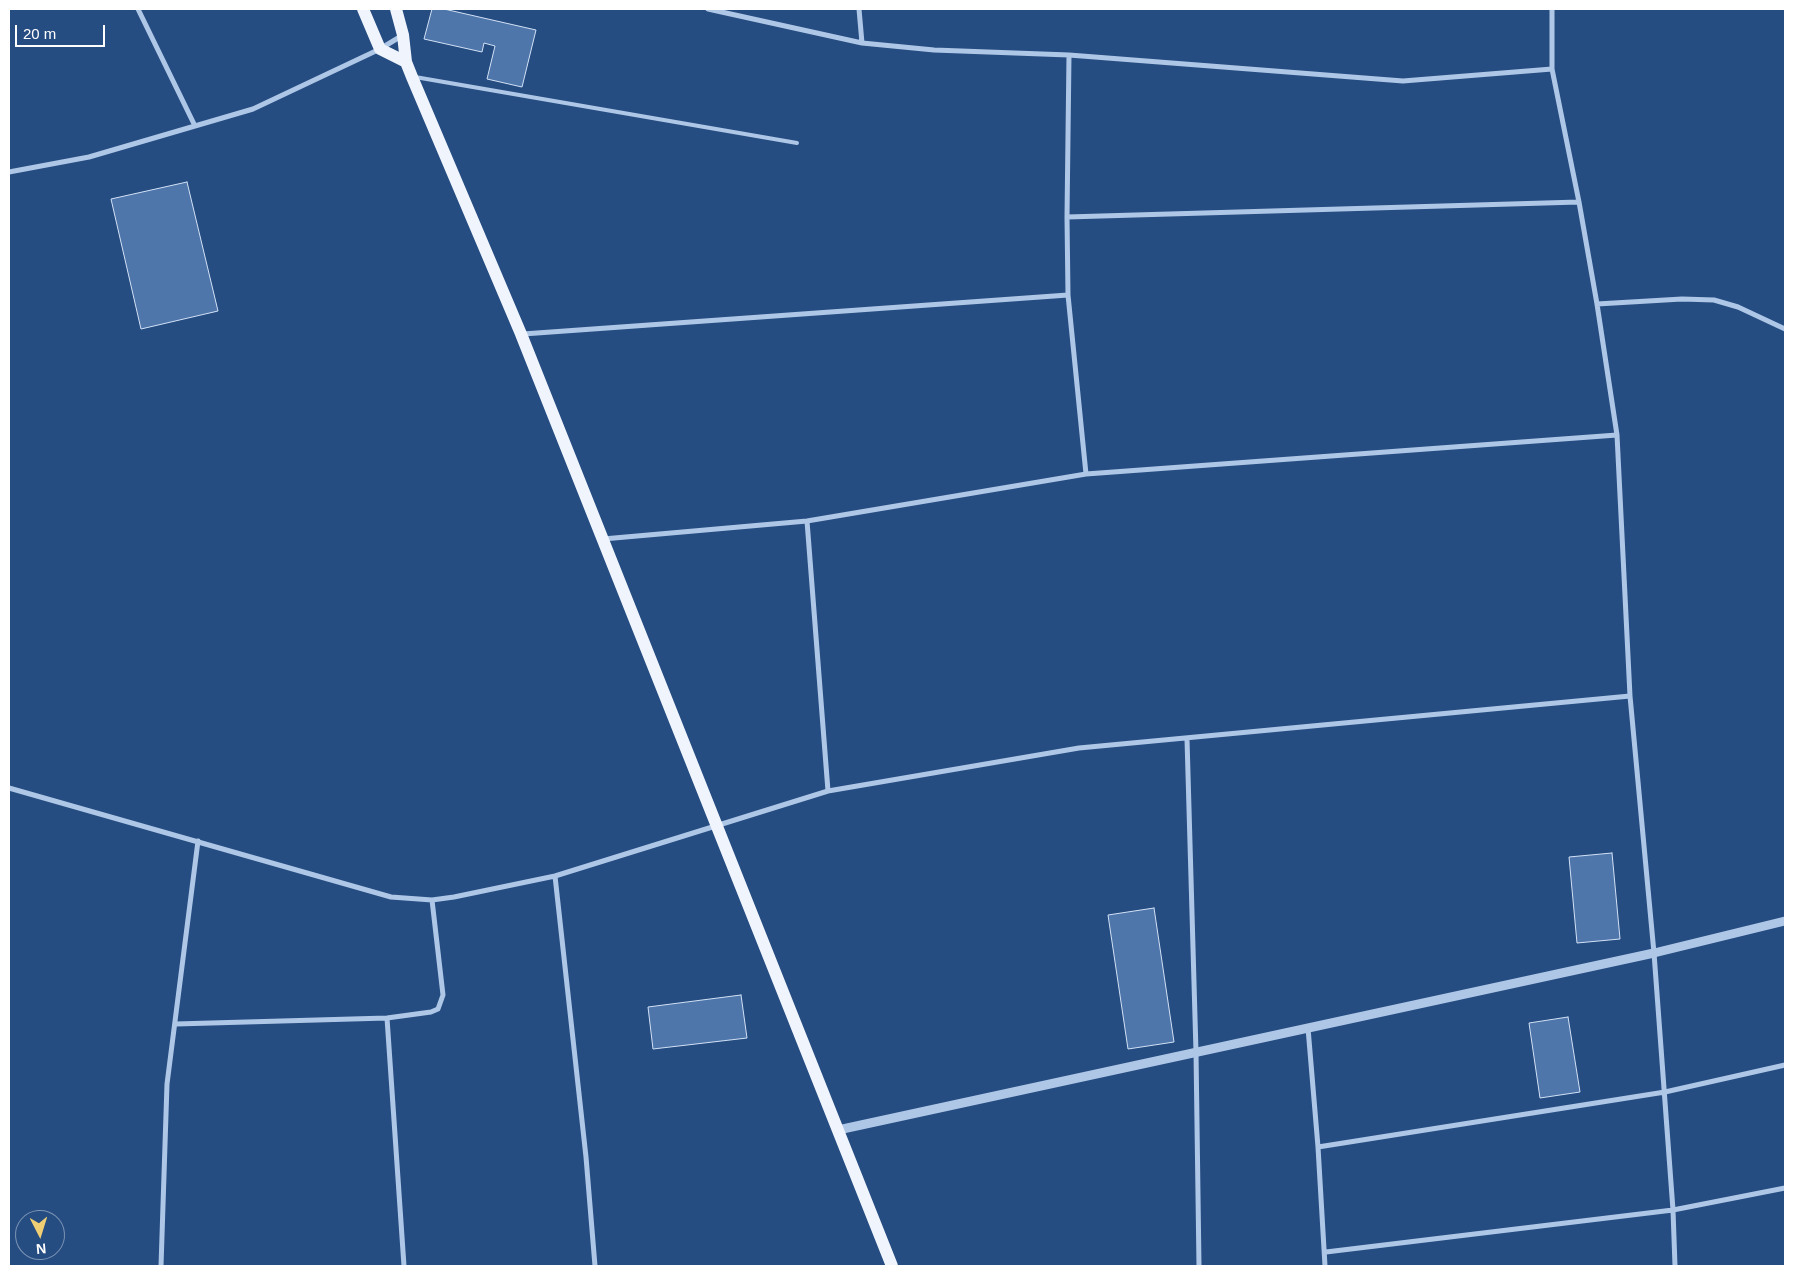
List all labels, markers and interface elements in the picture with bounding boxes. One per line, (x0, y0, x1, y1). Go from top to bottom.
scale bar (18, 15, 108, 47)
text: 20 m (23, 25, 56, 42)
north arrow (15, 1210, 65, 1260)
text: N (35, 1241, 47, 1257)

